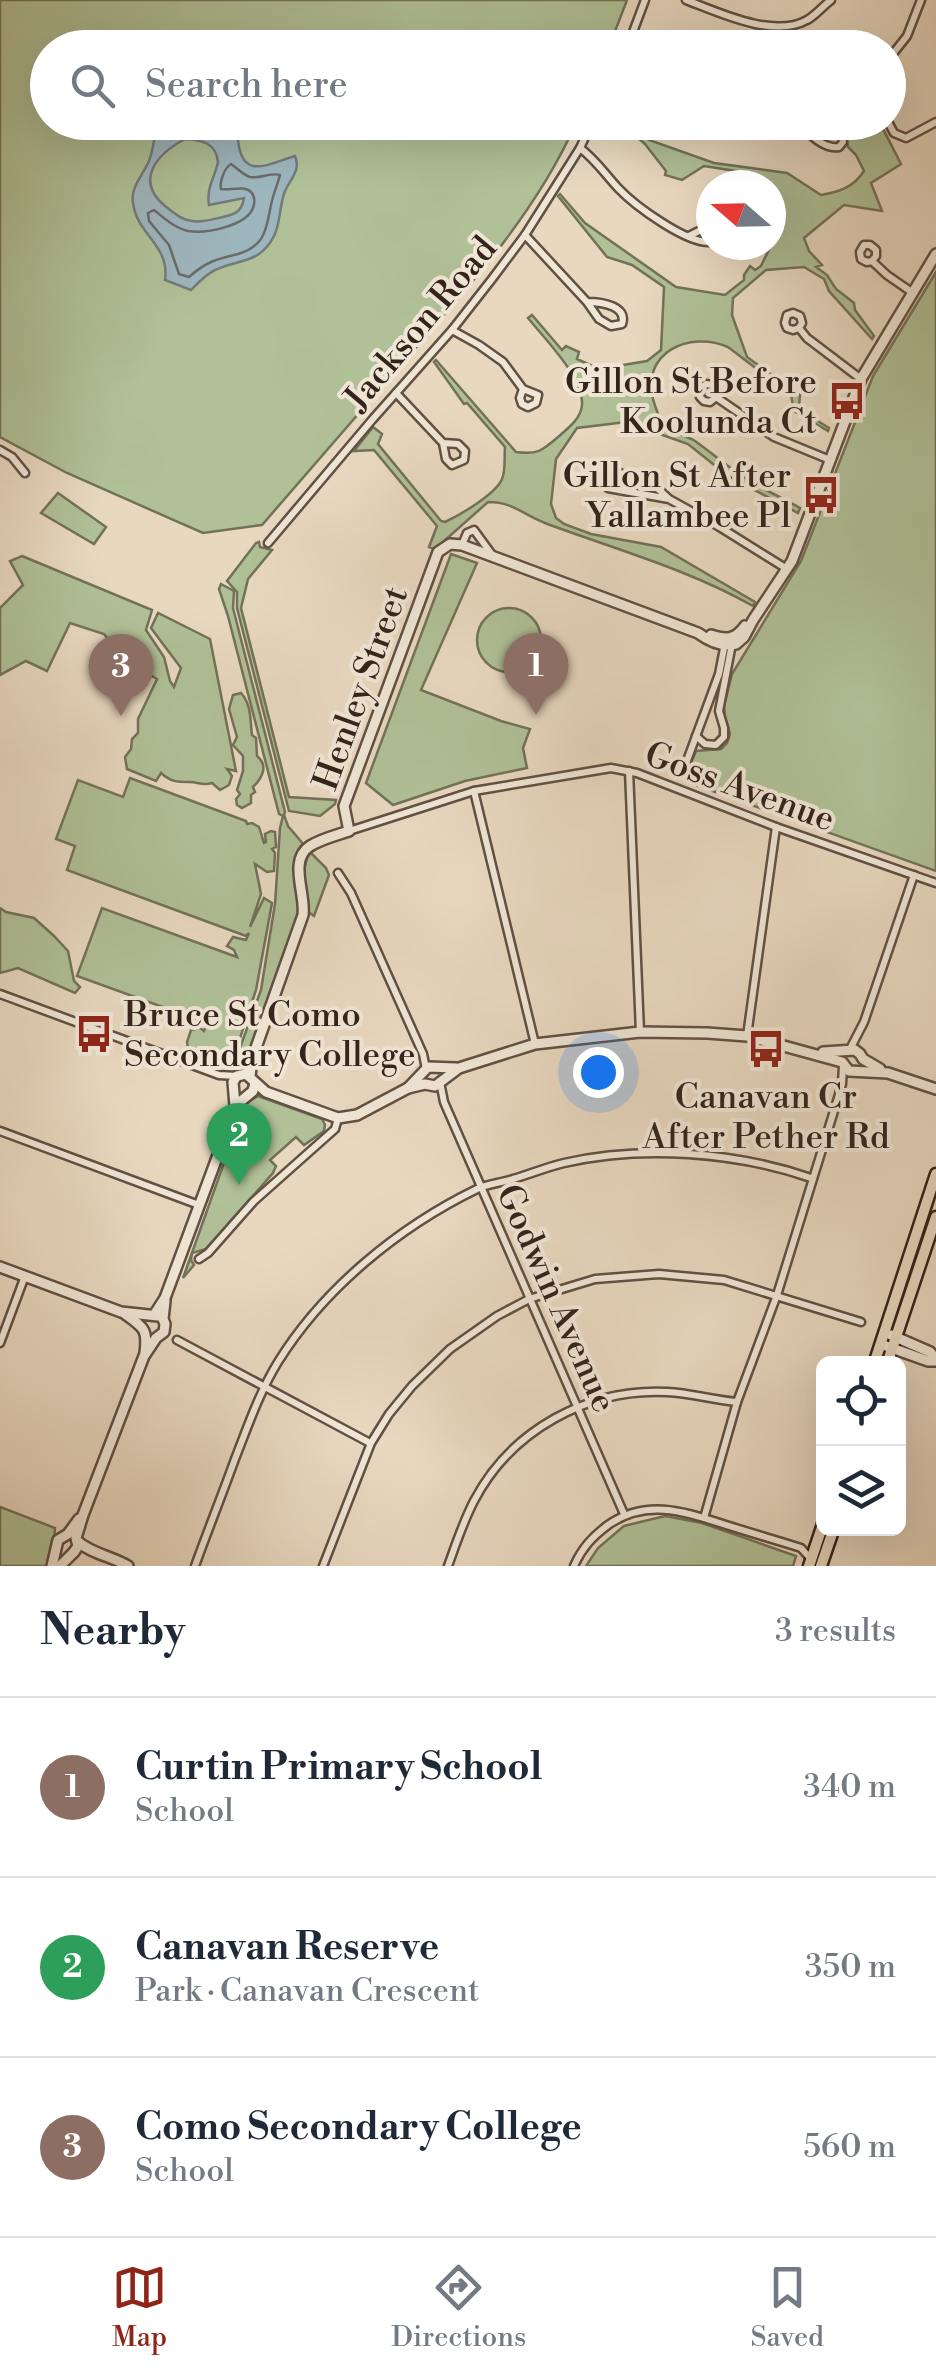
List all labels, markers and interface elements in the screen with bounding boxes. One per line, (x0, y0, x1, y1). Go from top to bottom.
search box (30, 30, 906, 140)
icon: search (65, 58, 120, 113)
text: Search here (145, 62, 348, 109)
north arrow (696, 170, 786, 260)
street label: Jackson Road (335, 228, 507, 421)
place label: Gillon St Before Koolunda Ct (565, 361, 817, 444)
bus stop icon: Gillon St Before Koolunda Ct (826, 380, 868, 422)
place label: Gillon St After Yallambee Pl (563, 455, 791, 538)
bus stop icon: Gillon St After Yallambee Pl (800, 474, 842, 516)
street label: Henley Street (305, 581, 418, 796)
pin: 1 (504, 632, 568, 715)
pin: 3 (88, 634, 154, 716)
street label: Goss Avenue (639, 733, 840, 842)
place label: Bruce St Como Secondary College (123, 994, 416, 1077)
bus stop icon: Bruce St Como Secondary College (73, 1013, 115, 1055)
bus stop icon: Canavan Cr After Pether Rd (745, 1028, 787, 1070)
your location (573, 1047, 624, 1098)
place label: Canavan Cr After Pether Rd (641, 1076, 890, 1159)
pin: 2 (206, 1102, 272, 1185)
street label: Godwin Avenue (486, 1178, 625, 1419)
map controls (816, 1356, 906, 1536)
button: locate (816, 1356, 906, 1446)
button: layers (816, 1446, 906, 1536)
text: Nearby (40, 1605, 185, 1658)
text: 3 results (775, 1611, 896, 1651)
text: Curtin Primary School (135, 1744, 542, 1791)
text: 1 (65, 1767, 80, 1807)
text: 340 m (803, 1767, 896, 1807)
text: School (135, 1791, 234, 1831)
text: Canavan Reserve (135, 1924, 439, 1971)
text: 2 (62, 1947, 83, 1987)
text: 350 m (805, 1947, 896, 1987)
text: Park · Canavan Crescent (135, 1971, 479, 2011)
text: Como Secondary College (135, 2104, 582, 2151)
text: 3 (63, 2127, 82, 2167)
text: 560 m (803, 2127, 896, 2167)
text: School (135, 2151, 234, 2191)
tab: Map (112, 2260, 167, 2355)
tab: Directions (391, 2260, 526, 2355)
tab: Saved (750, 2260, 824, 2355)

